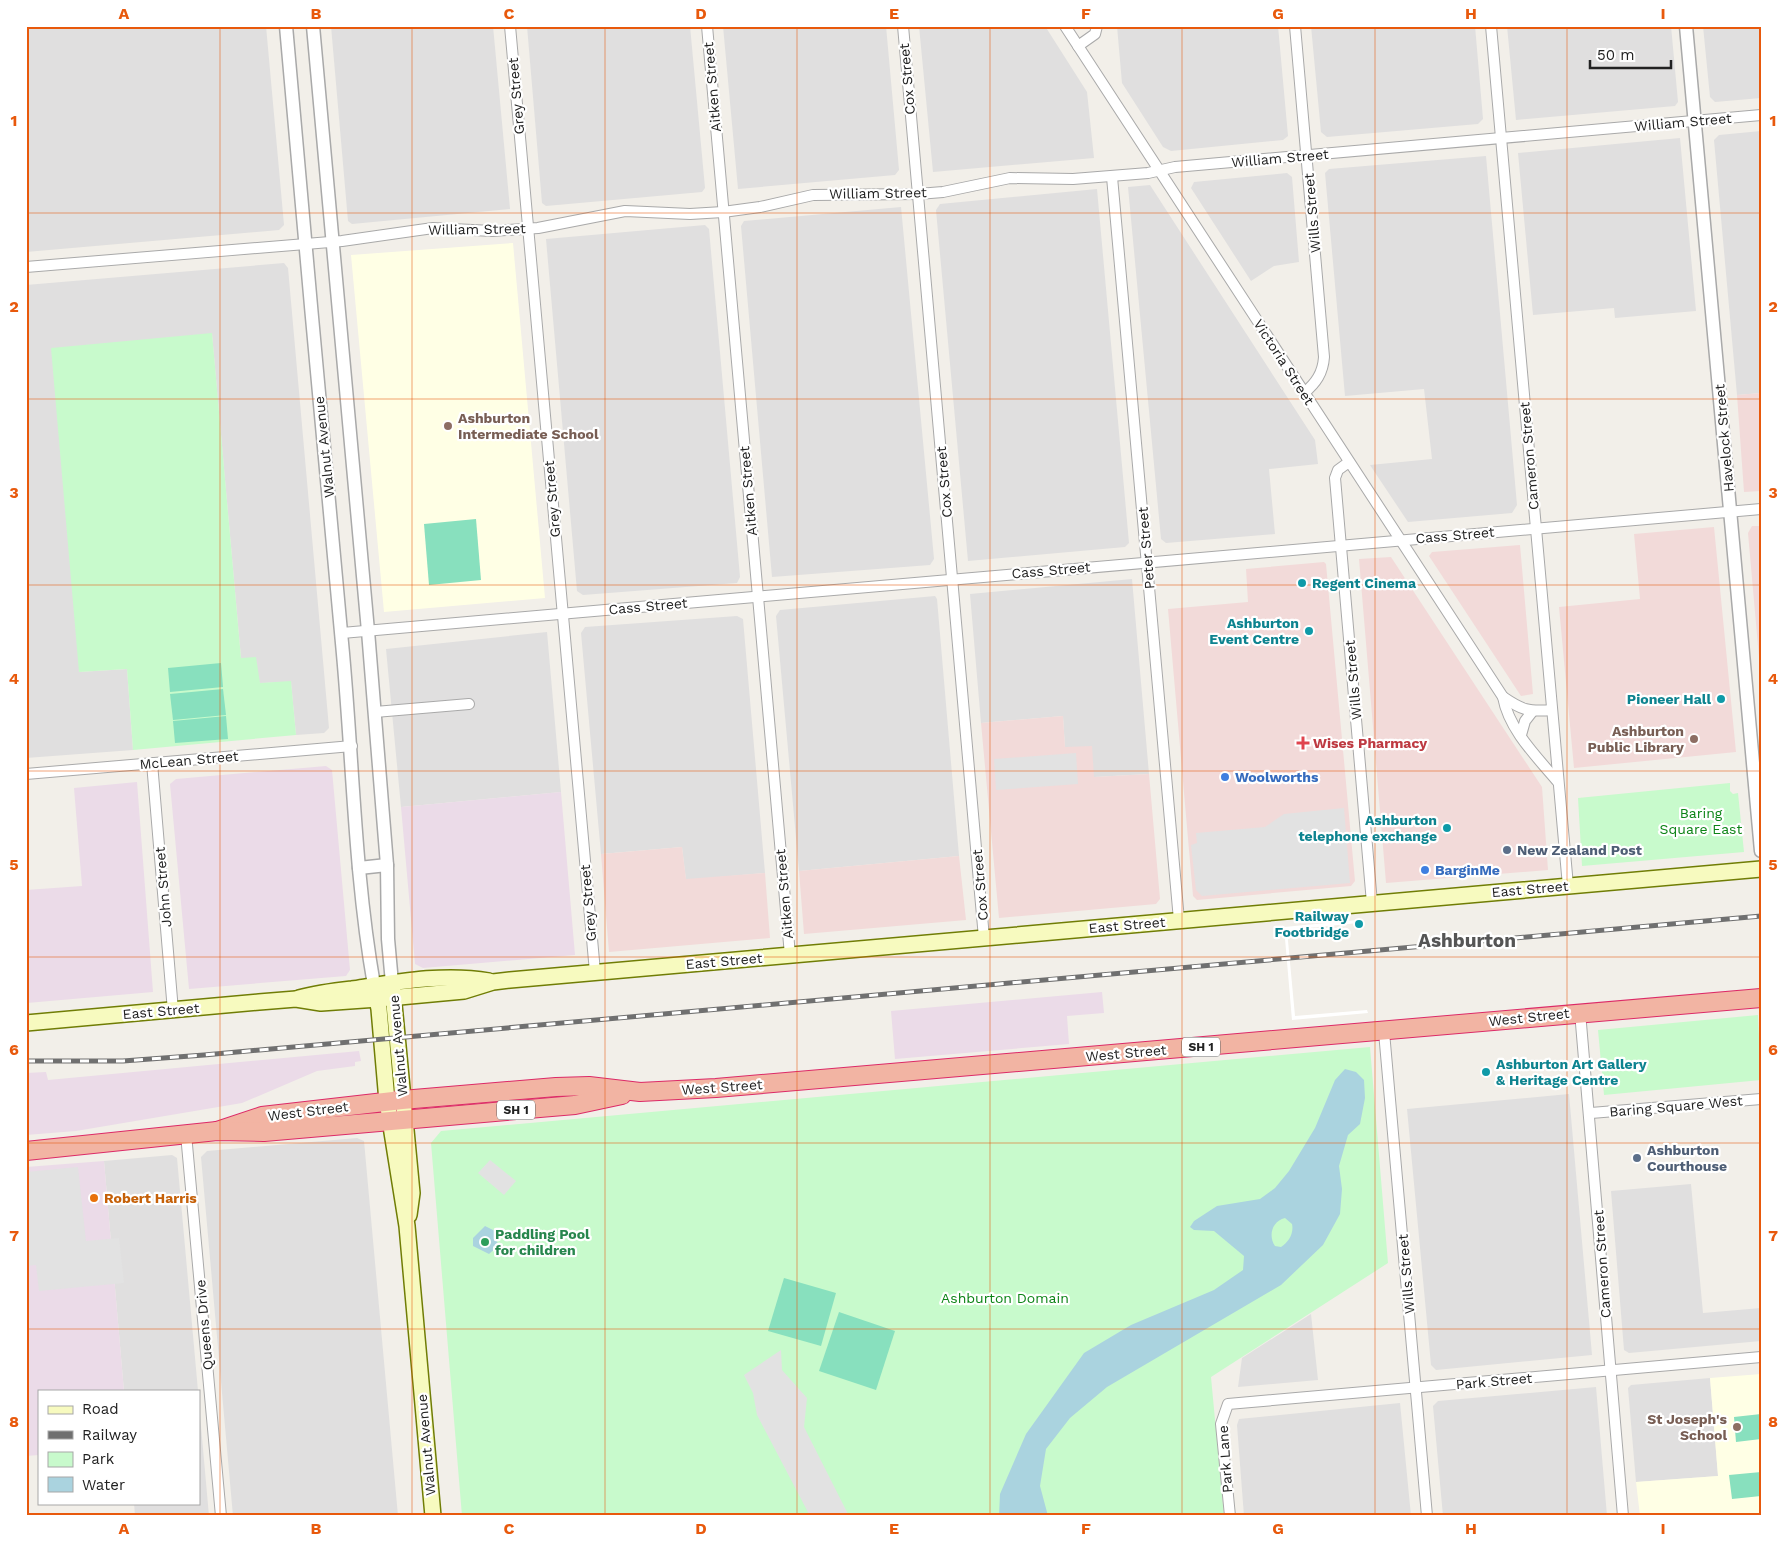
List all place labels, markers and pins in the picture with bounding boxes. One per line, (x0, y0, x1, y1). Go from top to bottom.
place label: Ashburton Intermediate School (458, 410, 599, 442)
marker: Ashburton Intermediate School (442, 420, 454, 432)
place label: Regent Cinema (1312, 575, 1417, 591)
marker: Regent Cinema (1296, 577, 1308, 589)
place label: Ashburton Event Centre (1209, 615, 1299, 647)
marker: Ashburton Event Centre (1303, 625, 1315, 637)
place label: Pioneer Hall (1627, 691, 1711, 707)
marker: Pioneer Hall (1715, 693, 1727, 705)
place label: Ashburton Public Library (1587, 723, 1684, 755)
marker: Ashburton Public Library (1688, 733, 1700, 745)
place label: Wises Pharmacy (1313, 735, 1427, 751)
marker: Wises Pharmacy (1297, 737, 1309, 749)
place label: Woolworths (1235, 769, 1319, 785)
marker: Woolworths (1219, 771, 1231, 783)
place label: Ashburton telephone exchange (1298, 812, 1437, 844)
marker: Ashburton telephone exchange (1441, 822, 1453, 834)
place label: New Zealand Post (1517, 842, 1642, 858)
marker: New Zealand Post (1501, 844, 1513, 856)
place label: BarginMe (1435, 862, 1500, 878)
marker: BarginMe (1419, 864, 1431, 876)
place label: Railway Footbridge (1275, 908, 1349, 940)
marker: Railway Footbridge (1353, 918, 1365, 930)
place label: Ashburton Art Gallery & Heritage Centre (1496, 1056, 1647, 1088)
marker: Ashburton Art Gallery & Heritage Centre (1480, 1066, 1492, 1078)
place label: Ashburton Courthouse (1647, 1142, 1727, 1174)
marker: Ashburton Courthouse (1631, 1152, 1643, 1164)
place label: Robert Harris (104, 1190, 197, 1206)
marker: Robert Harris (88, 1192, 100, 1204)
place label: Paddling Pool for children (495, 1226, 590, 1258)
marker: Paddling Pool for children (479, 1236, 491, 1248)
place label: St Joseph's School (1647, 1411, 1728, 1443)
marker: St Joseph's School (1731, 1421, 1743, 1433)

